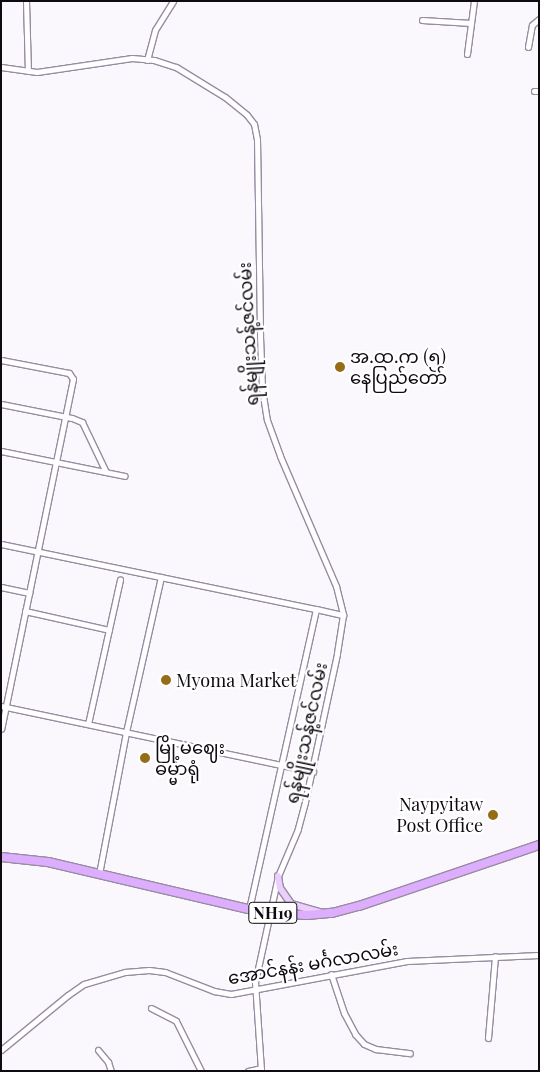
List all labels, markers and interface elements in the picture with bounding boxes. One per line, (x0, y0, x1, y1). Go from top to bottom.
street label: ရန်မျိုးသန့်ဇင်လမ်း (233, 262, 263, 406)
place label: အ.ထ.က (၅) နေပြည်တော် (350, 346, 447, 388)
marker: အ.ထ.က (၅) နေပြည်တော် (334, 361, 346, 373)
street label: ရန်မျိုးသန့်ဇင်လမ်း (281, 661, 331, 805)
place label: Myoma Market (176, 669, 297, 691)
marker: Myoma Market (160, 674, 172, 686)
place label: မြို့မဈေး ဓမ္မာရုံ (155, 737, 225, 780)
marker: မြို့မဈေး ဓမ္မာရုံ (139, 752, 151, 764)
place label: Naypyitaw Post Office (396, 794, 483, 836)
marker: Naypyitaw Post Office (487, 809, 499, 821)
road number: NH19 (248, 900, 298, 926)
street label: အောင်နန်း မင်္ဂလာလမ်း (226, 937, 400, 989)

